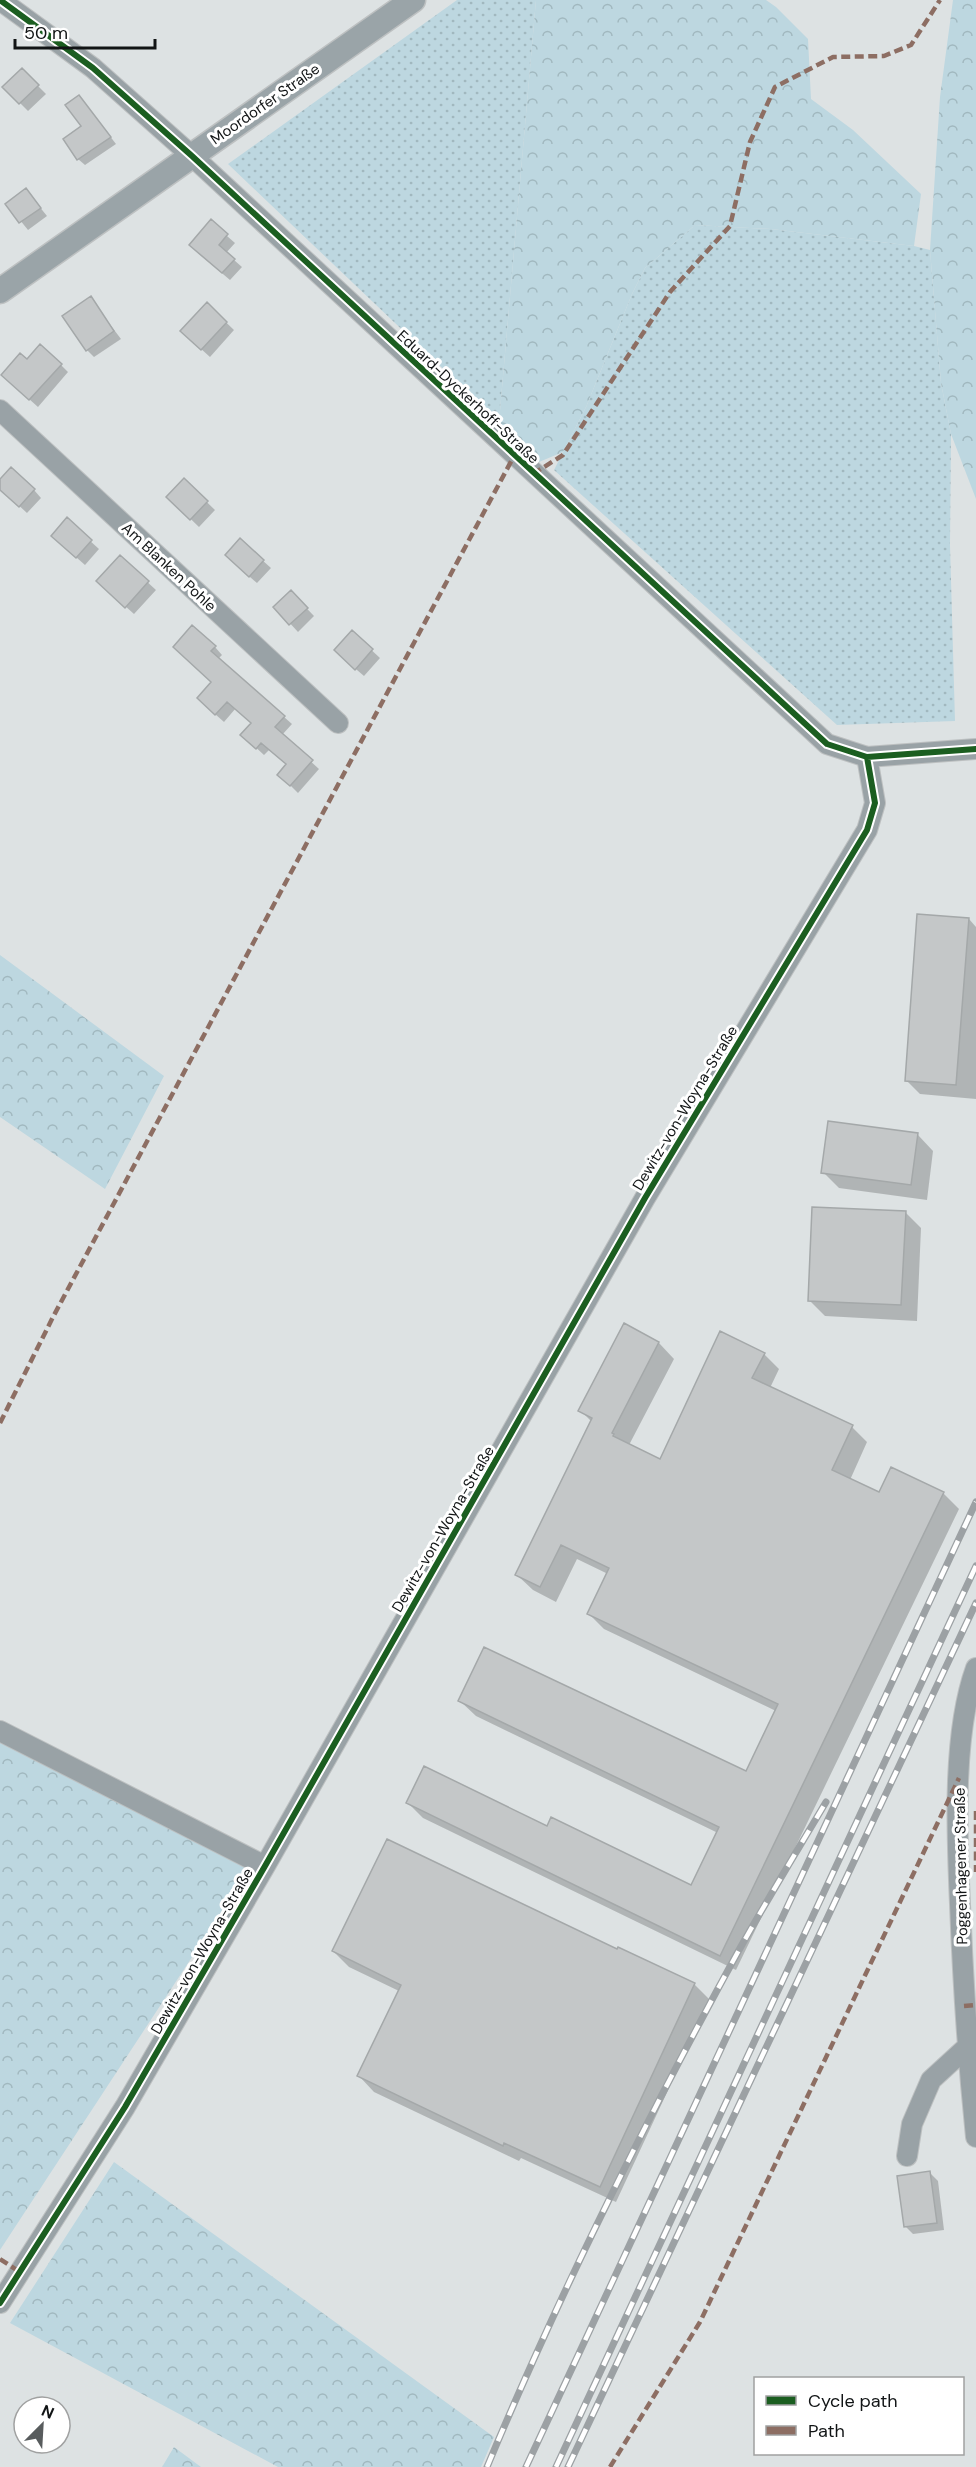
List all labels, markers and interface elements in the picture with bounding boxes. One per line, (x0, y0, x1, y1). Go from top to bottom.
scale bar (15, 12, 154, 50)
text: 50 m (24, 21, 68, 45)
street label: Moordorfer Straße (206, 59, 324, 149)
street label: Eduard-Dyckerhoff-Straße (393, 326, 543, 468)
street label: Am Blanken Pohle (117, 518, 221, 616)
street label: Dewitz-von-Woyna-Straße (628, 1022, 742, 1194)
street label: Dewitz-von-Woyna-Straße (387, 1442, 499, 1616)
street label: Poggenhagener Straße (950, 1787, 972, 1945)
street label: Dewitz-von-Woyna-Straße (146, 1864, 258, 2038)
legend (754, 2377, 964, 2455)
text: Cycle path (808, 2389, 898, 2413)
north arrow (12, 2395, 72, 2455)
text: N (38, 2400, 57, 2424)
text: Path (808, 2419, 845, 2443)

